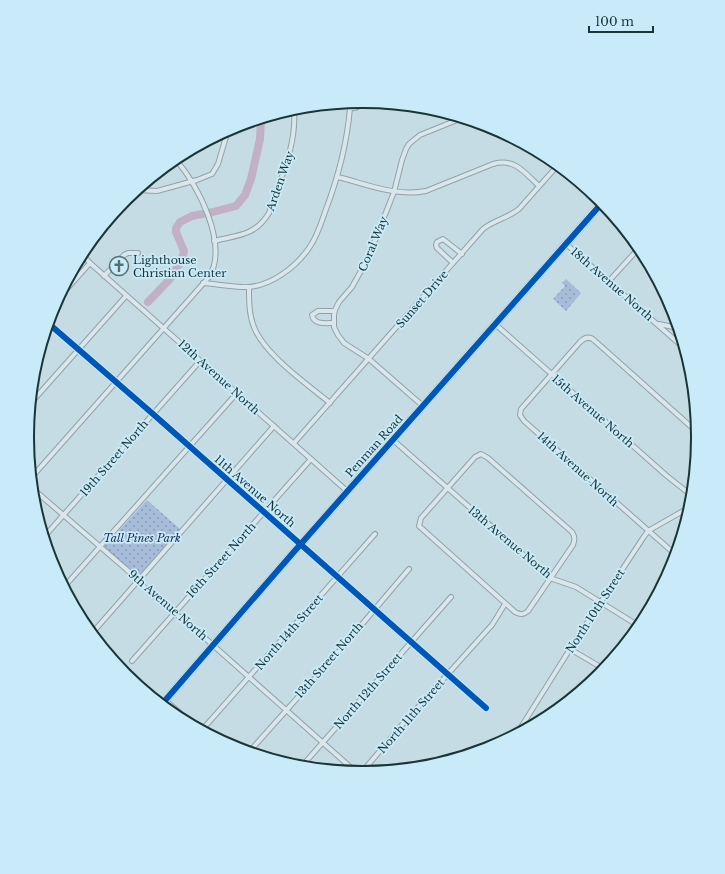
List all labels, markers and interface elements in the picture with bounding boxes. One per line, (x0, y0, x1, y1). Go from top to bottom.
scale bar (589, 8, 653, 34)
text: 100 m (595, 14, 634, 29)
street label: Arden Way (263, 149, 297, 214)
street label: Coral Way (355, 214, 391, 274)
street label: 18th Avenue North (568, 244, 656, 324)
place label: Lighthouse Christian Center (133, 253, 227, 280)
church icon: Lighthouse Christian Center (108, 255, 130, 277)
street label: Sunset Drive (393, 267, 451, 331)
street label: 12th Avenue North (175, 337, 263, 418)
street label: 15th Avenue North (549, 371, 637, 451)
street label: Penman Road (342, 412, 406, 480)
street label: 19th Street North (77, 417, 151, 499)
street label: 14th Avenue North (534, 429, 622, 509)
street label: 11th Avenue North (212, 452, 299, 530)
street label: 13th Avenue North (465, 503, 555, 581)
street label: 16th Street North (183, 519, 259, 601)
park label: Tall Pines Park (103, 531, 181, 545)
street label: North 10th Street (563, 566, 628, 656)
street label: 9th Avenue North (126, 567, 211, 643)
street label: North 14th Street (252, 590, 326, 673)
street label: 13th Street North (292, 619, 366, 701)
street label: North 12th Street (331, 649, 406, 732)
street label: North 11th Street (375, 675, 448, 756)

